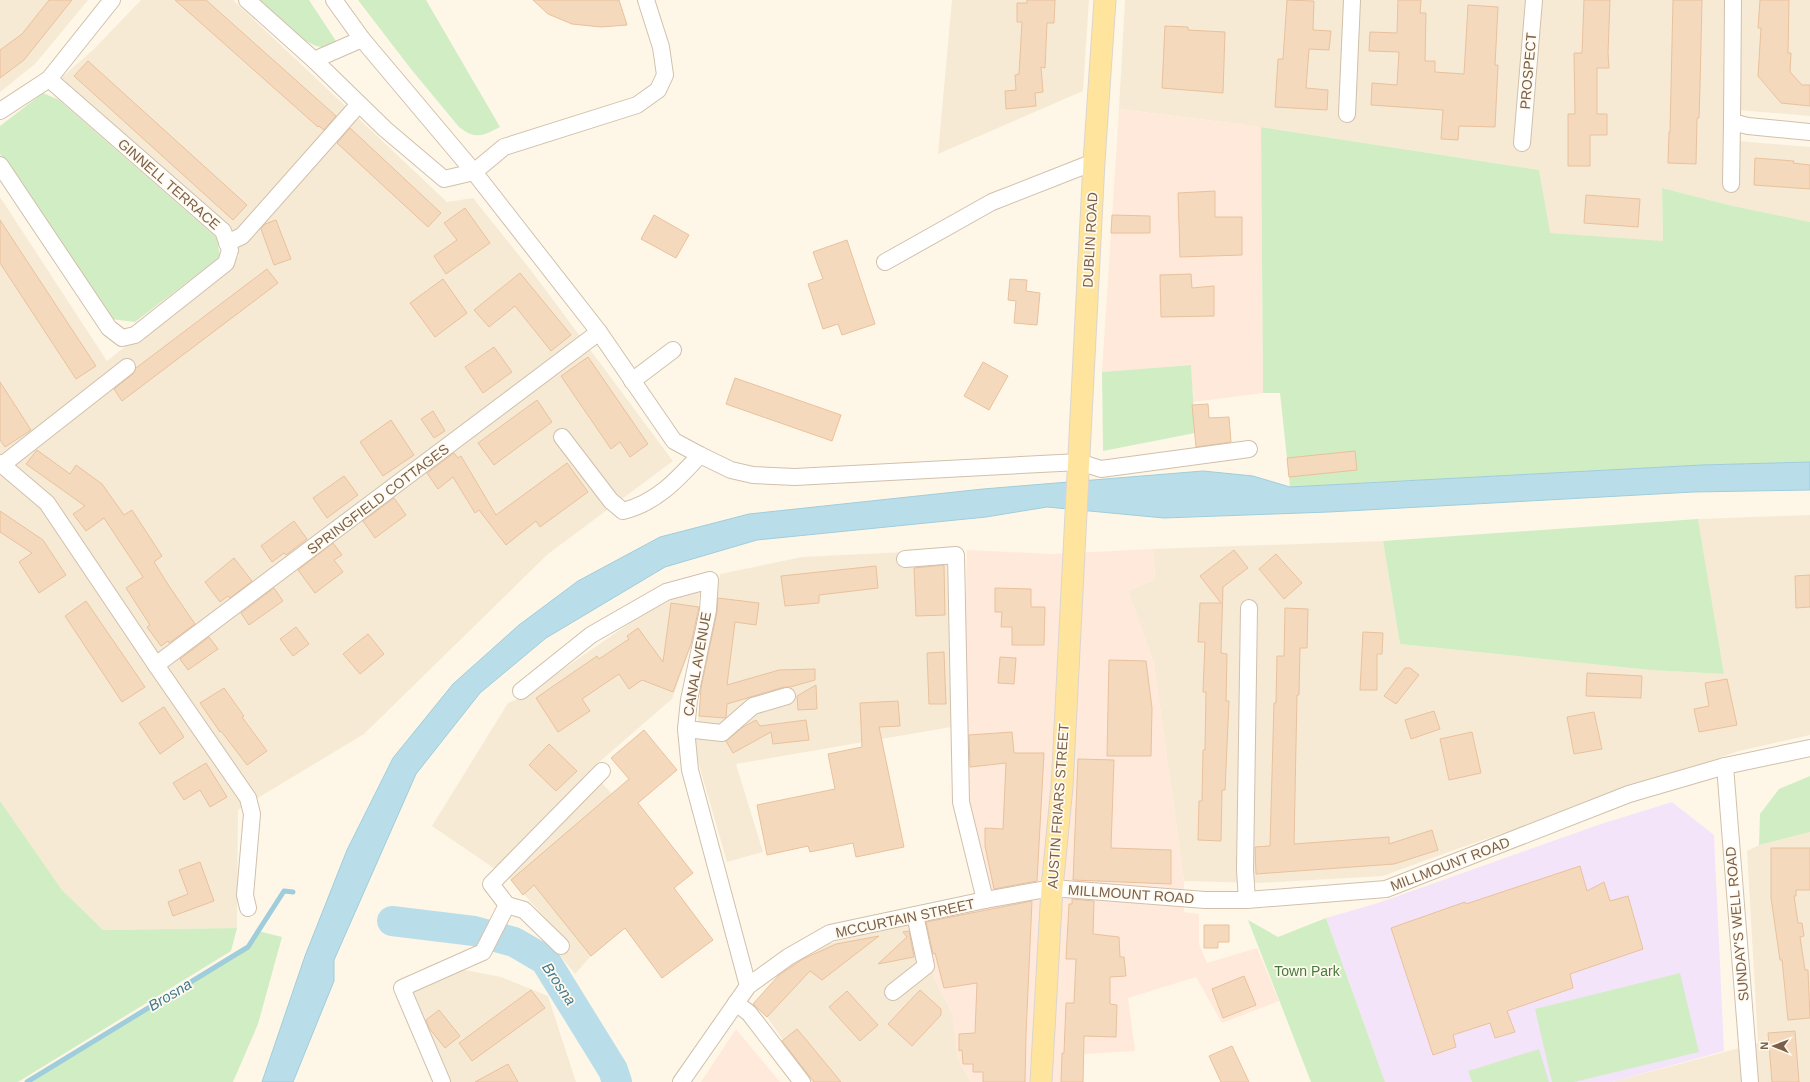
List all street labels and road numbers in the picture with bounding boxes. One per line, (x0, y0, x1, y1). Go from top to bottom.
street label: PROSPECT (1517, 31, 1539, 110)
street label: GINNELL TERRACE (115, 135, 223, 233)
street label: DUBLIN ROAD (1080, 192, 1100, 288)
street label: SPRINGFIELD COTTAGES (304, 440, 452, 558)
street label: CANAL AVENUE (680, 611, 714, 717)
street label: AUSTIN FRIARS STREET (1044, 722, 1072, 889)
street label: MILLMOUNT ROAD (1388, 834, 1512, 894)
street label: SUNDAY'S WELL ROAD (1722, 846, 1752, 1002)
street label: MILLMOUNT ROAD (1067, 882, 1195, 906)
street label: MCCURTAIN STREET (834, 895, 976, 941)

